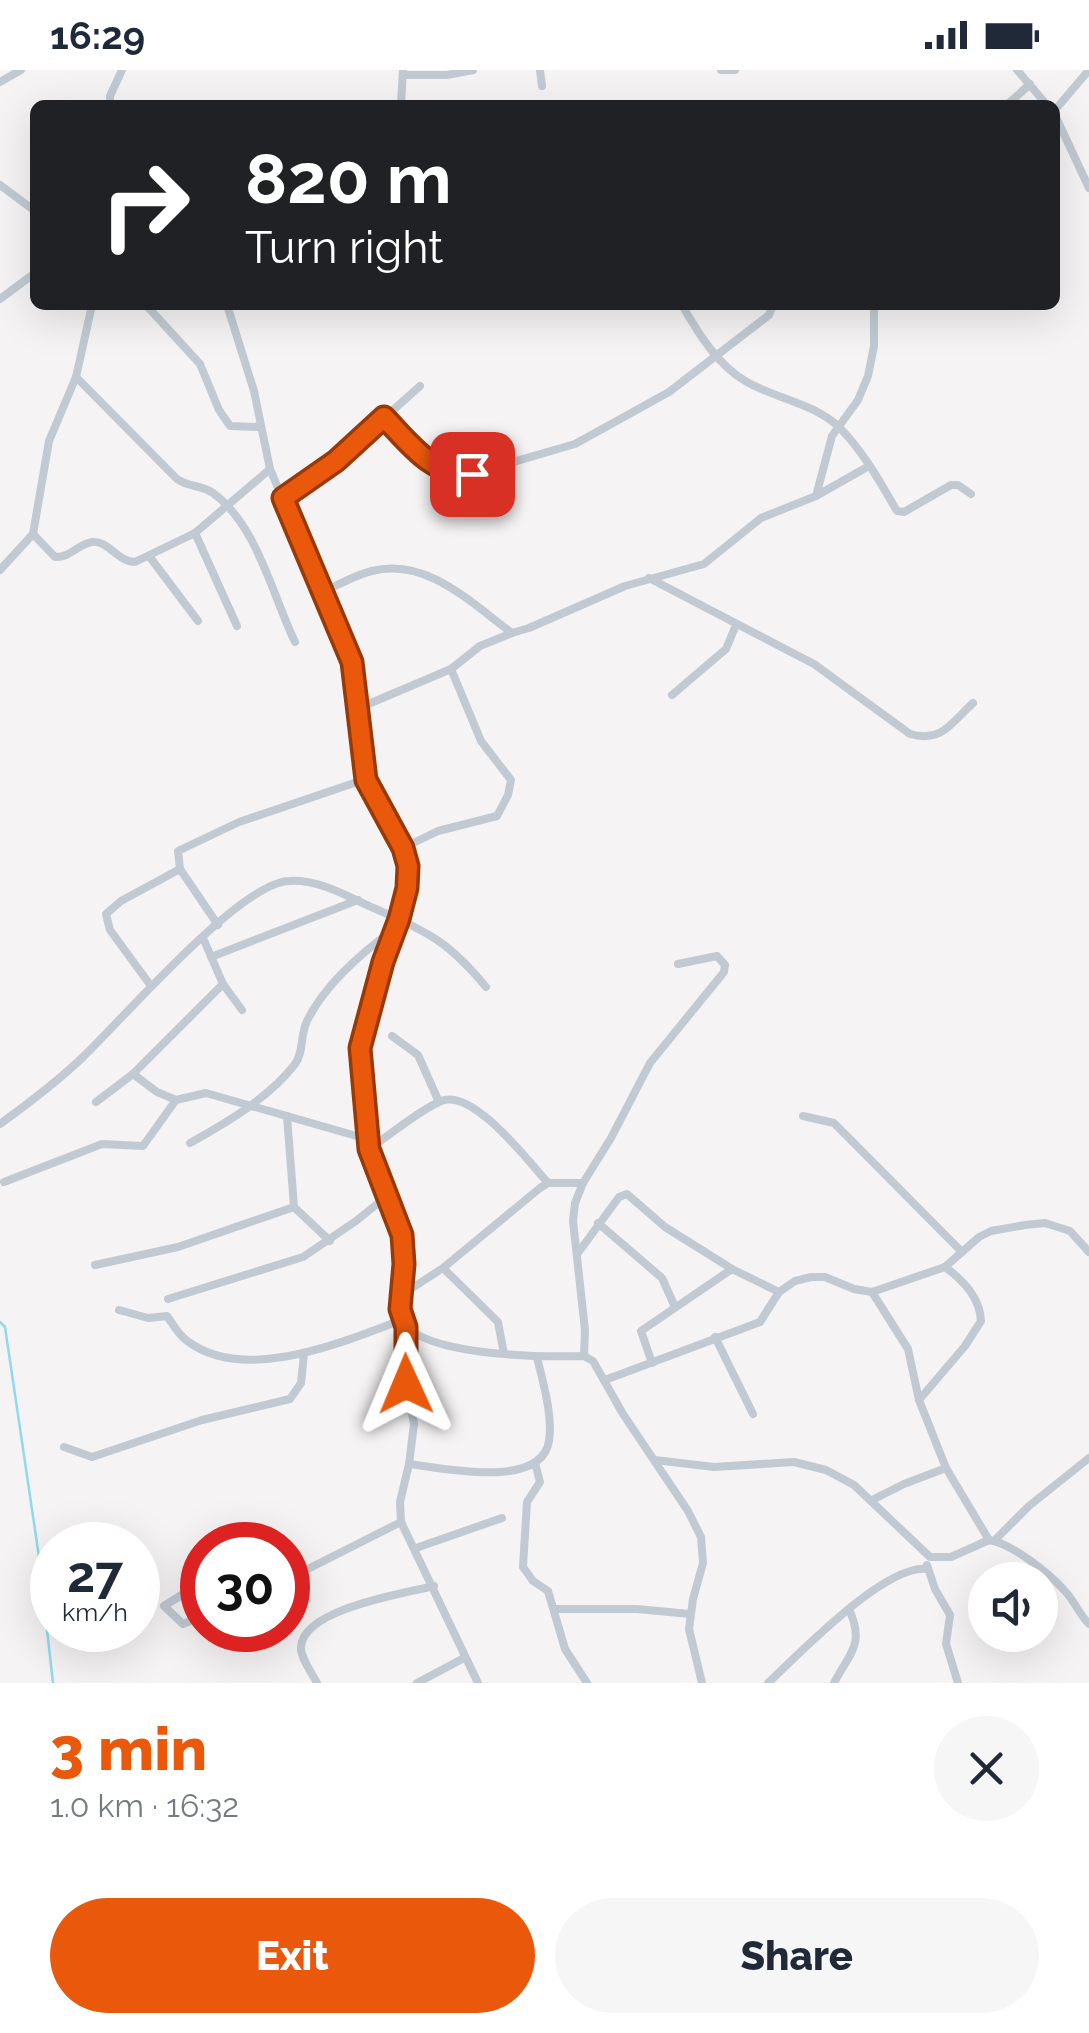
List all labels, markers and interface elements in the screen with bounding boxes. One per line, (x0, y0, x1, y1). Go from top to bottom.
text: 16:29 (50, 13, 145, 58)
text: 820 m (245, 137, 452, 219)
icon: right (80, 140, 210, 270)
text: Turn right (245, 221, 443, 274)
pin (430, 432, 515, 517)
icon: arrive (445, 447, 500, 502)
position arrow (354, 1332, 458, 1436)
speed limit sign: 30 (180, 1522, 310, 1652)
text: 27 (67, 1545, 123, 1604)
map controls (968, 1562, 1058, 1652)
button: sound (968, 1562, 1058, 1652)
text: km/h (62, 1597, 128, 1627)
text: 3 min (50, 1714, 207, 1784)
button: close (934, 1716, 1039, 1821)
text: 1.0 km · 16:32 (50, 1787, 239, 1824)
button: Exit (50, 1898, 535, 2013)
button: Share (555, 1898, 1039, 2013)

